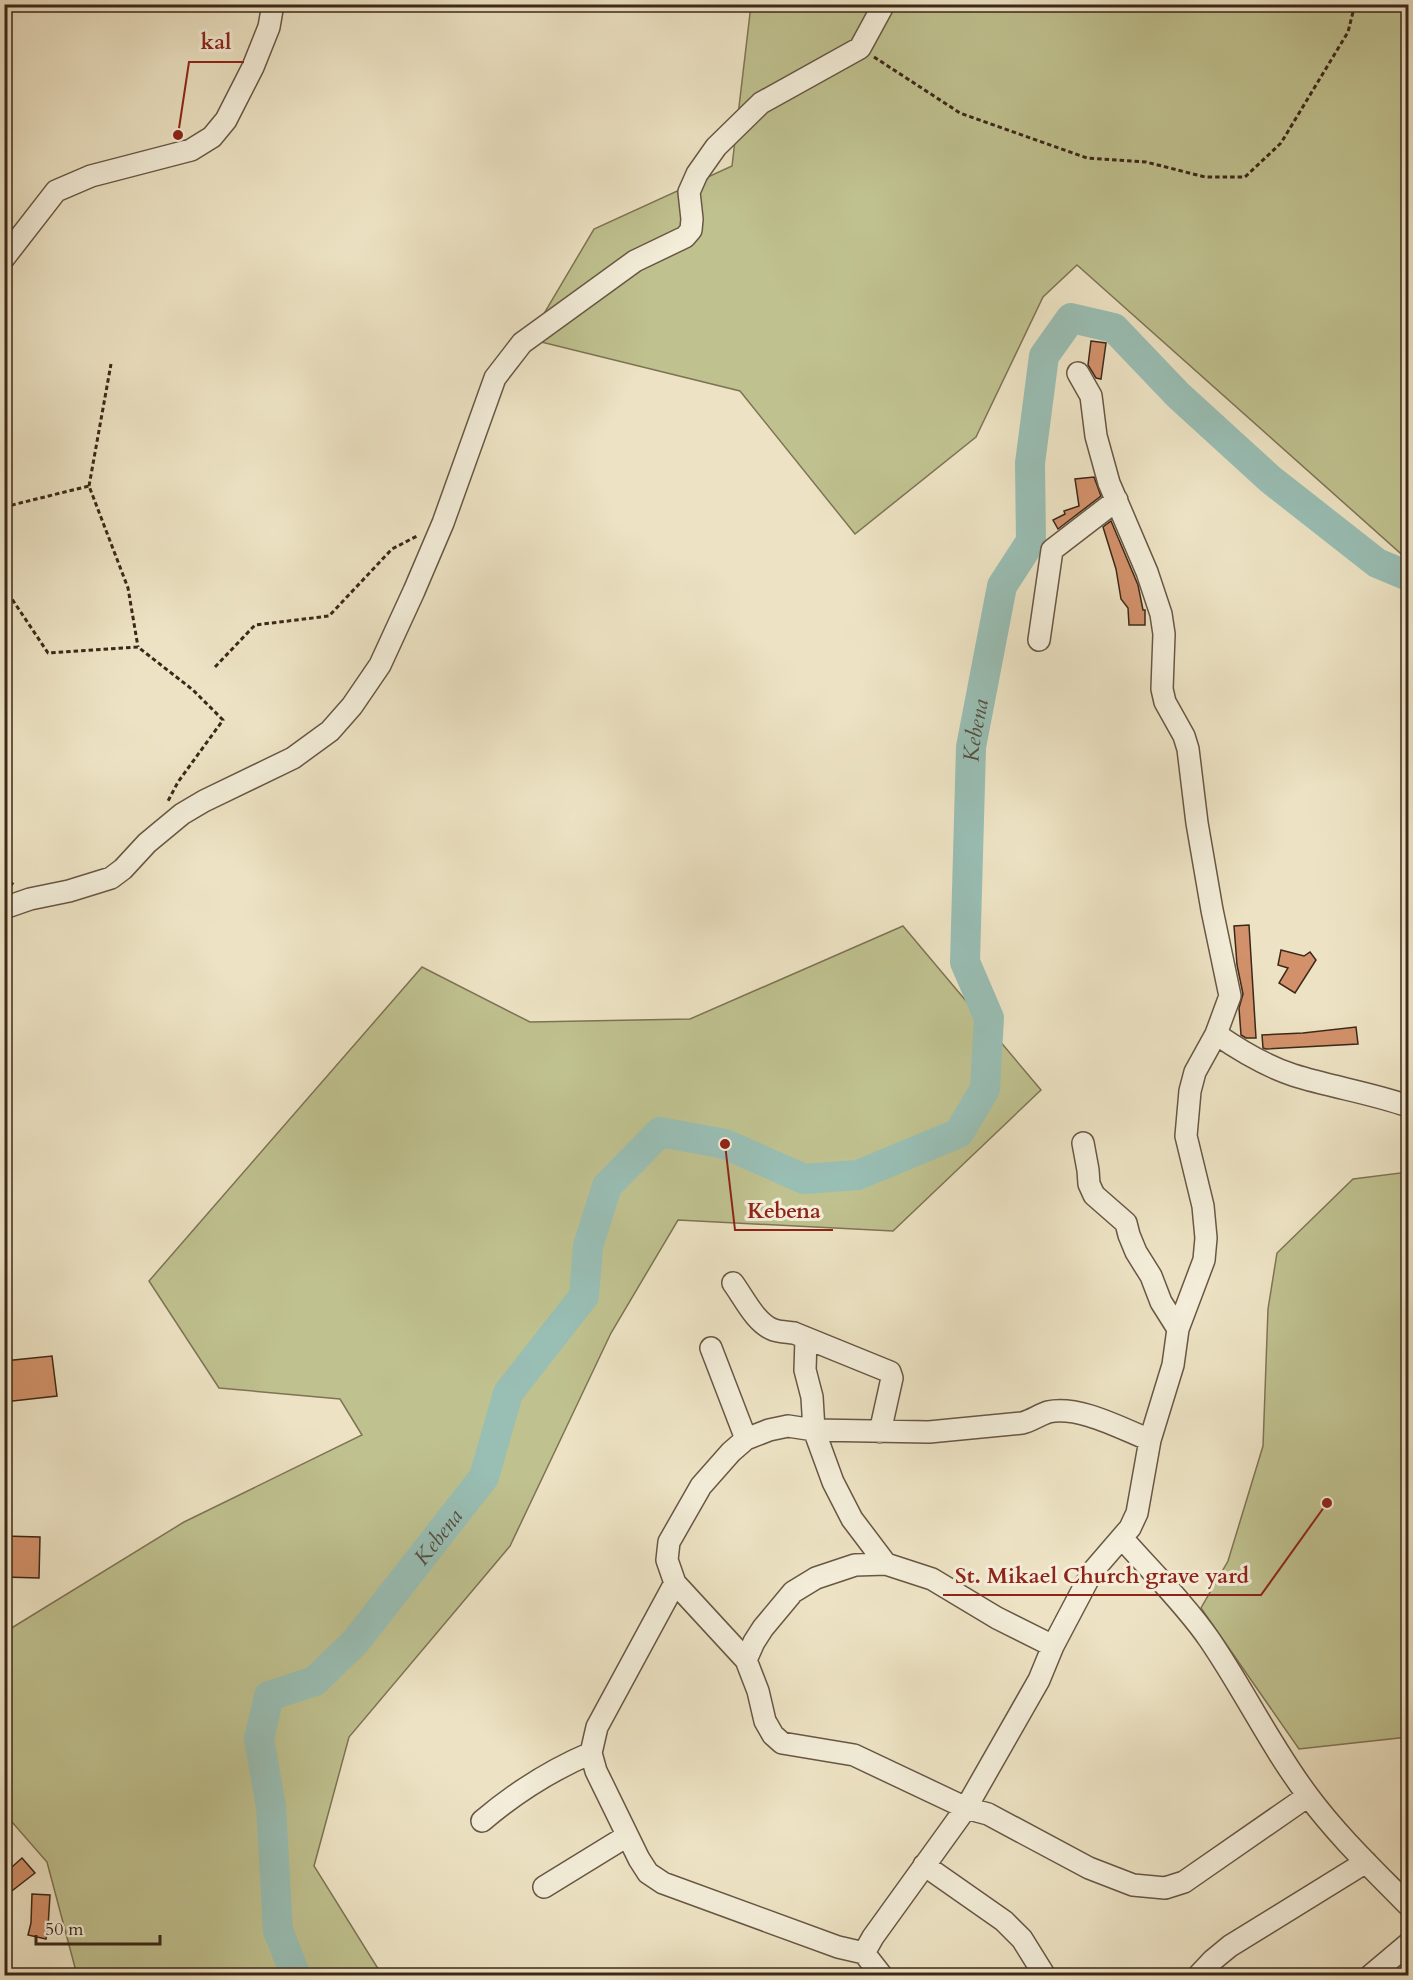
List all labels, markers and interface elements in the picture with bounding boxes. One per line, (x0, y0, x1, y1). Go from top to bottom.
callout: kal (189, 22, 244, 62)
text: kal (200, 27, 232, 57)
water label: Kebena (957, 696, 996, 763)
callout: Kebena (735, 1190, 833, 1230)
text: Kebena (747, 1196, 821, 1226)
water label: Kebena (407, 1503, 470, 1572)
callout: St. Mikael Church grave yard (943, 1555, 1261, 1595)
text: St. Mikael Church grave yard (955, 1561, 1249, 1591)
scale bar (36, 1908, 160, 1946)
text: 50 m (45, 1917, 84, 1942)

